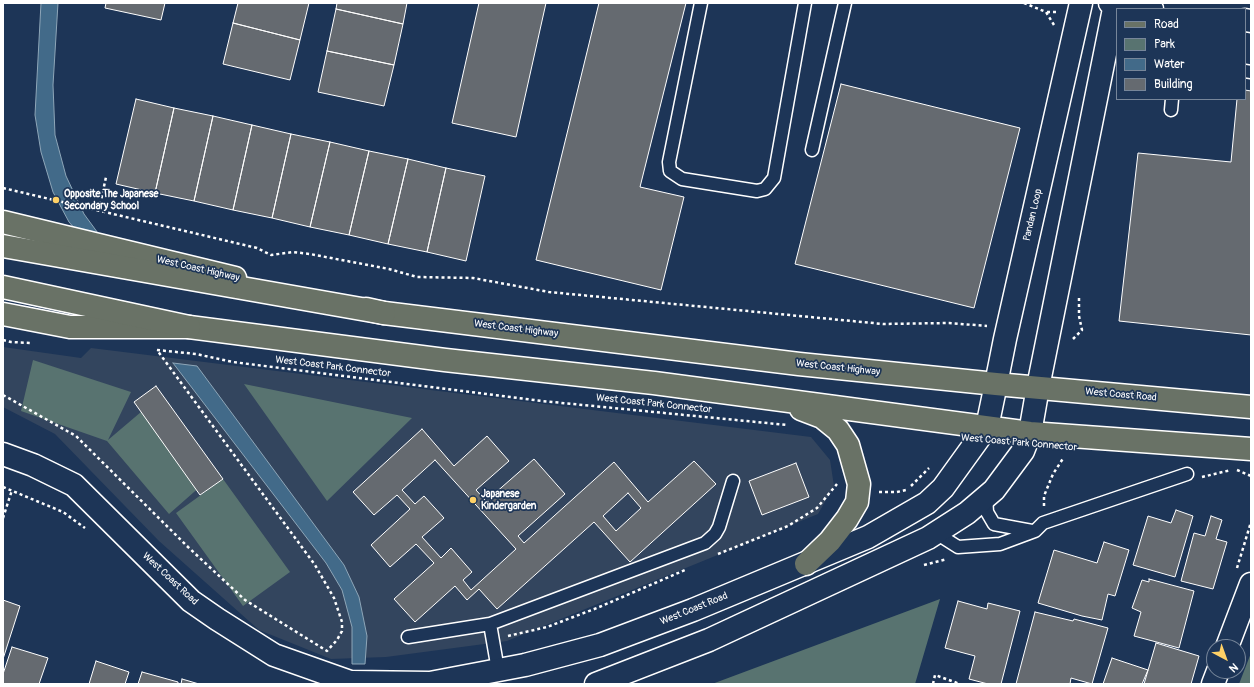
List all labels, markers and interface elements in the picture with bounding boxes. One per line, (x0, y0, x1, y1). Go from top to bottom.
legend (1116, 8, 1246, 100)
text: Road (1154, 17, 1179, 32)
text: Park (1154, 37, 1175, 52)
text: Water (1154, 57, 1185, 72)
text: Building (1154, 77, 1193, 92)
place label: Opposite The Japanese Secondary School (64, 188, 158, 212)
street label: Pandan Loop (1021, 188, 1045, 242)
marker: Opposite The Japanese Secondary School (51, 195, 61, 205)
street label: West Coast Highway (155, 254, 241, 284)
street label: West Coast Highway (473, 318, 559, 340)
street label: West Coast Park Connector (274, 354, 392, 380)
street label: West Coast Highway (795, 358, 881, 378)
street label: West Coast Road (1085, 386, 1157, 404)
street label: West Coast Park Connector (595, 392, 713, 416)
street label: West Coast Park Connector (960, 432, 1078, 454)
place label: Japanese Kindergarden (481, 488, 536, 512)
marker: Japanese Kindergarden (468, 495, 478, 505)
street label: West Coast Road (140, 550, 200, 608)
street label: West Coast Road (659, 590, 729, 628)
north arrow (1206, 639, 1246, 679)
text: N (1226, 660, 1241, 675)

